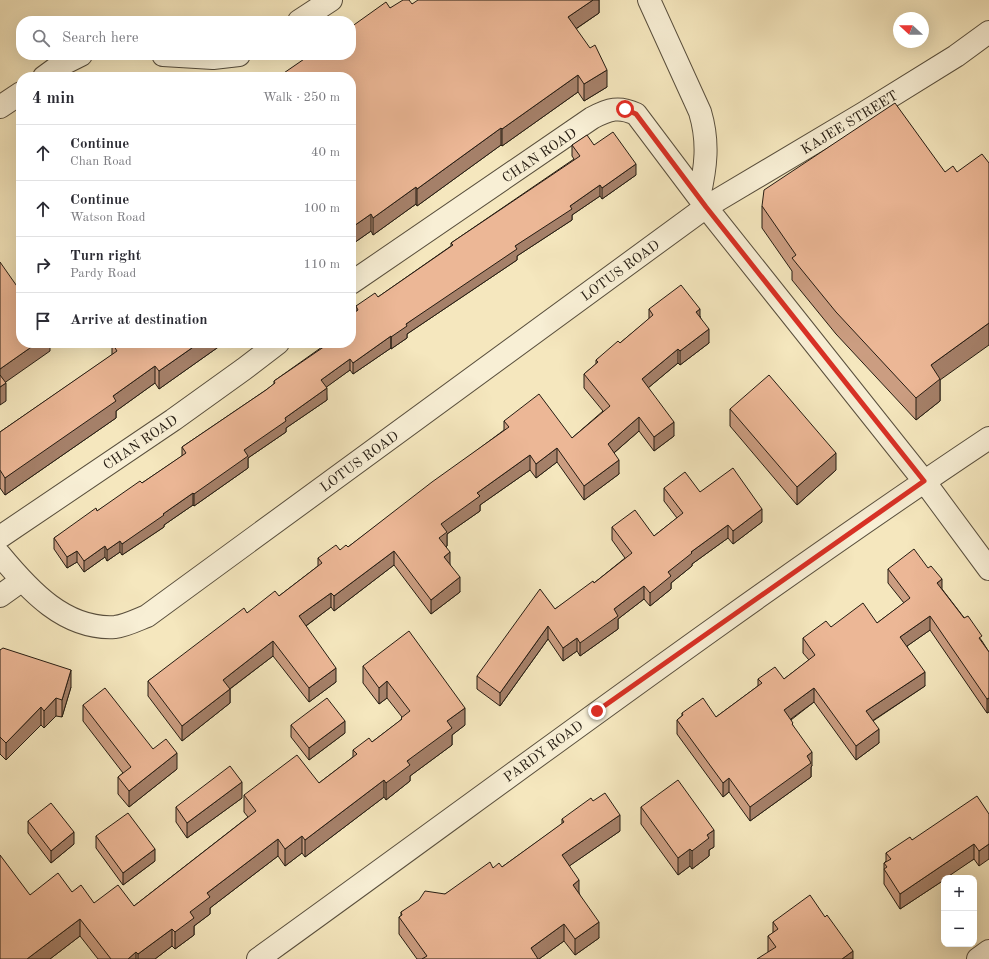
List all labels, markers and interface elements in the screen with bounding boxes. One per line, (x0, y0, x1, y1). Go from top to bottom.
north arrow (893, 12, 929, 48)
search box (16, 16, 356, 60)
icon: search (30, 27, 52, 49)
text: Search here (62, 31, 139, 46)
street label: KAJEE STREET (799, 89, 900, 157)
text: 4 min (32, 90, 75, 107)
text: Walk · 250 m (263, 91, 340, 104)
route start (616, 100, 634, 118)
street label: CHAN ROAD (500, 126, 579, 186)
text: Continue (70, 137, 129, 152)
icon: ahead (32, 142, 54, 164)
text: 40 m (311, 146, 340, 159)
text: Chan Road (70, 155, 132, 168)
text: Continue (70, 193, 129, 208)
icon: ahead (32, 198, 54, 220)
text: 100 m (303, 202, 340, 215)
text: Watson Road (70, 211, 146, 224)
street label: LOTUS ROAD (579, 238, 663, 304)
text: Turn right (70, 249, 141, 264)
icon: right (32, 254, 54, 276)
text: 110 m (303, 258, 340, 271)
text: Pardy Road (70, 267, 136, 280)
icon: arrive (32, 310, 54, 332)
text: Arrive at destination (70, 313, 208, 328)
street label: CHAN ROAD (101, 413, 180, 473)
street label: LOTUS ROAD (318, 429, 402, 495)
route end (588, 702, 606, 720)
street label: PARDY ROAD (501, 718, 586, 785)
map controls (941, 875, 977, 947)
button: + (941, 875, 977, 911)
button: − (941, 911, 977, 947)

